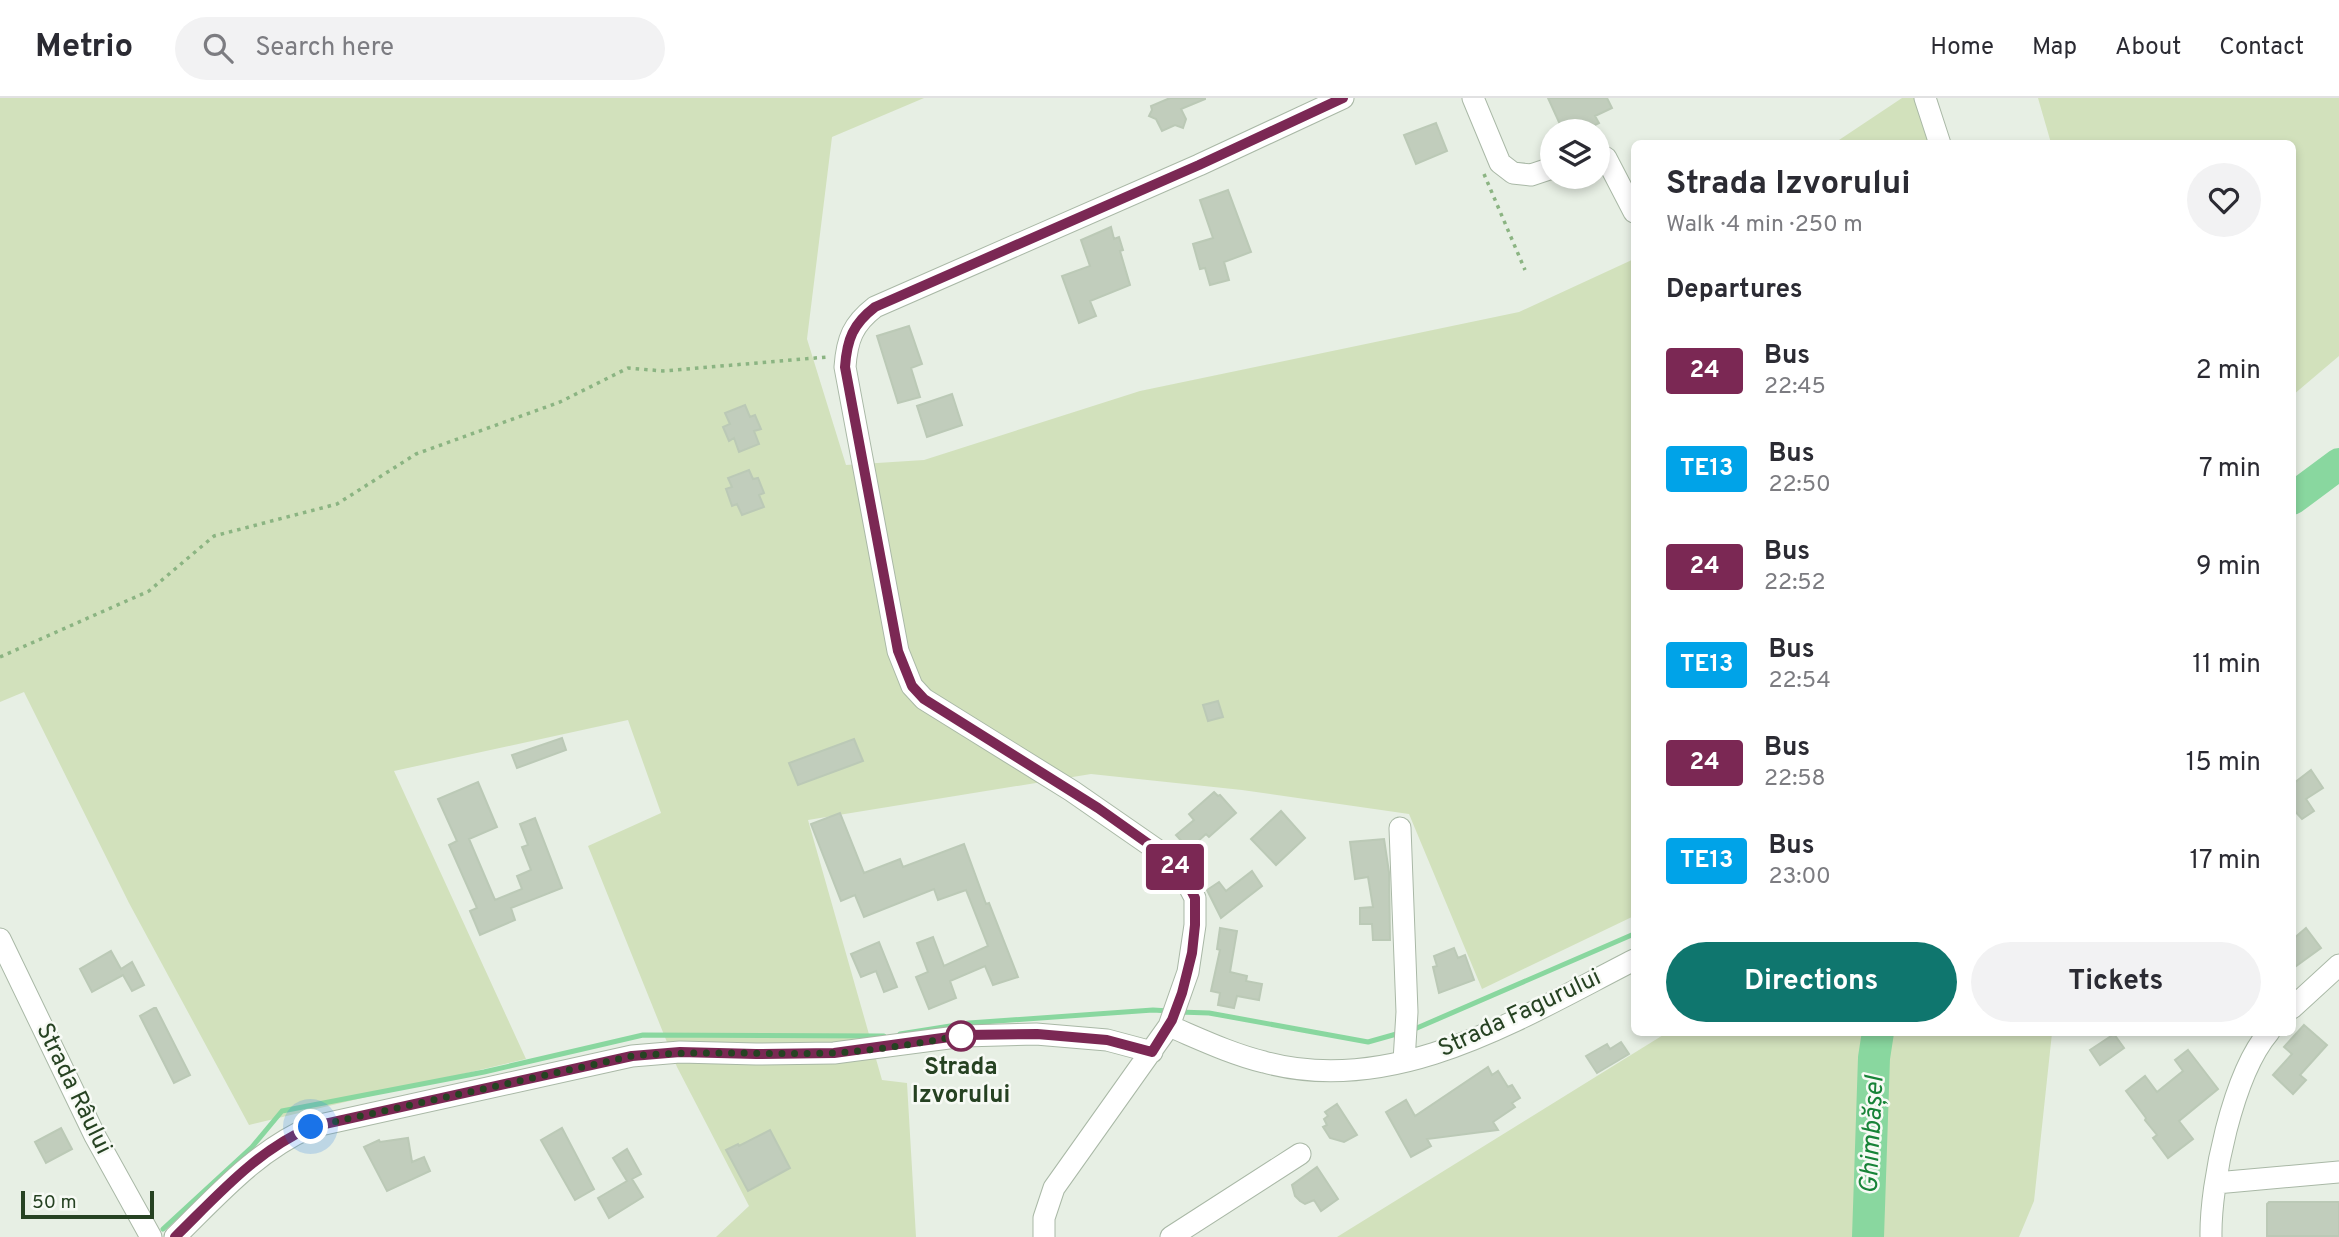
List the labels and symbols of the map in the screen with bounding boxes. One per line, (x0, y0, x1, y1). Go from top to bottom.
line badge: 24 (1144, 844, 1206, 890)
street label: Strada Fagurului (1434, 963, 1606, 1065)
street label: Strada Râului (28, 1018, 118, 1160)
marker: Strada Izvorului (946, 1021, 976, 1051)
place label: Strada Izvorului (912, 1053, 1010, 1111)
water label: Ghimbășel (1853, 1074, 1893, 1195)
your location (293, 1109, 328, 1144)
scale bar (21, 1188, 154, 1220)

